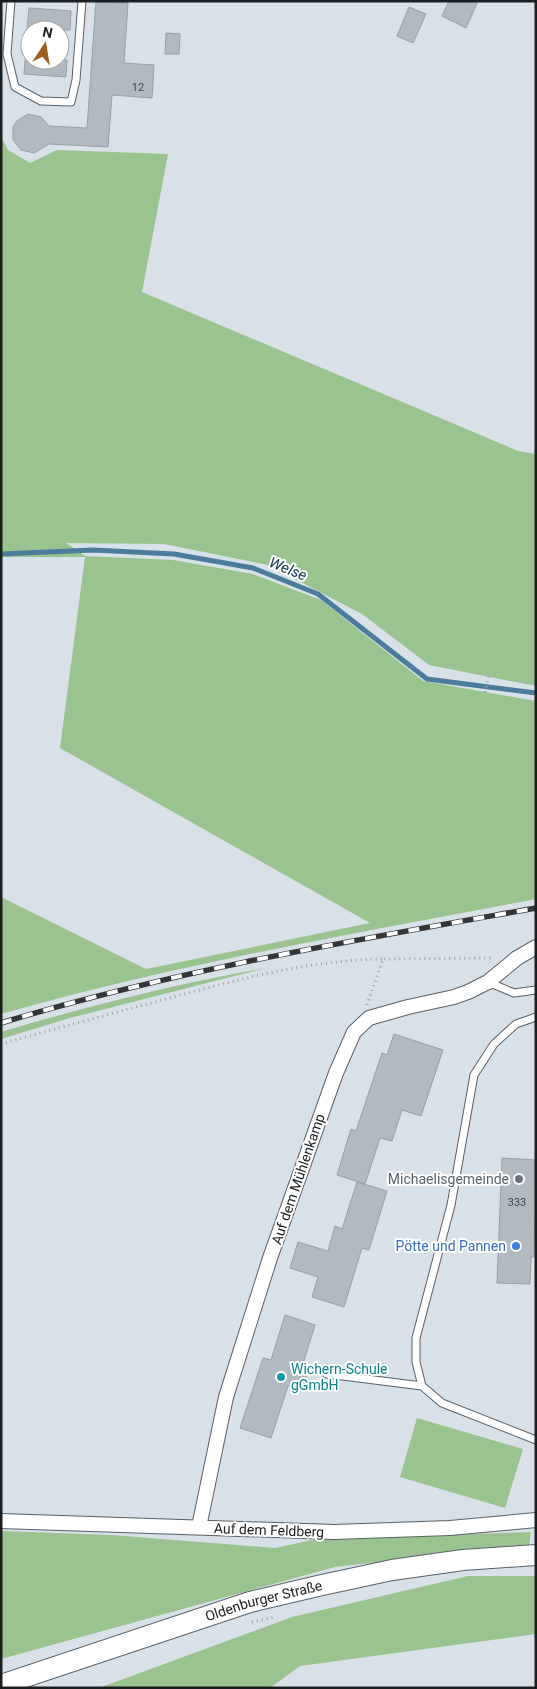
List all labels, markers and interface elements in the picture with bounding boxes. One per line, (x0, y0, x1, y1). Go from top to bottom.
north arrow (20, 20, 70, 70)
text: N (41, 23, 54, 41)
house number: 12 (132, 81, 144, 94)
water label: Welse (266, 553, 310, 585)
street label: Auf dem Mühlenkamp (268, 1111, 328, 1246)
place label: Michaelisgemeinde (388, 1171, 509, 1187)
marker: Michaelisgemeinde (513, 1173, 525, 1185)
house number: 333 (508, 1196, 526, 1209)
place label: Pötte und Pannen (395, 1238, 506, 1254)
marker: Pötte und Pannen (510, 1240, 522, 1252)
place label: Wichern-Schule gGmbH (291, 1361, 388, 1393)
marker: Wichern-Schule gGmbH (275, 1371, 287, 1383)
street label: Auf dem Feldberg (214, 1520, 324, 1540)
street label: Oldenburger Straße (203, 1577, 324, 1624)

